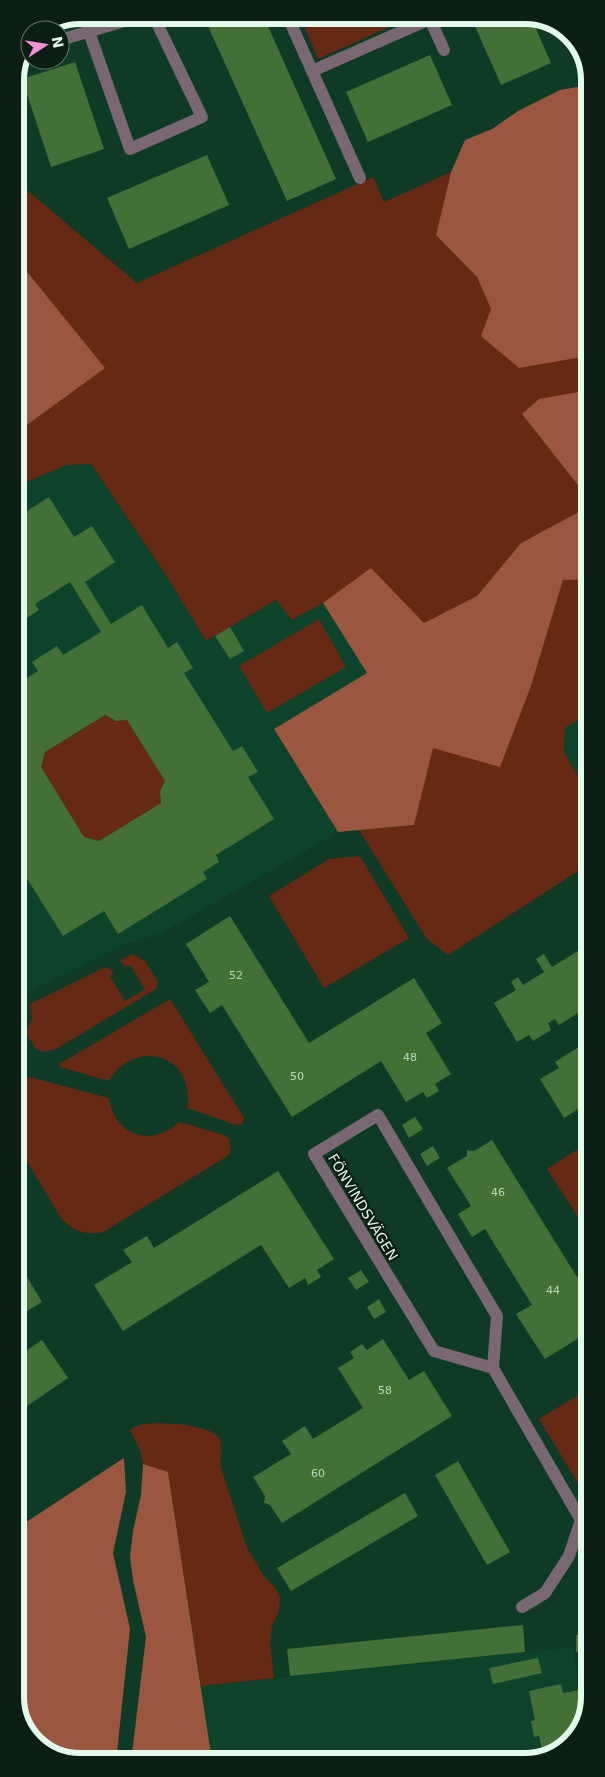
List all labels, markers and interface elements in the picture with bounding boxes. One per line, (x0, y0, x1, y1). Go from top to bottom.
north arrow (20, 20, 70, 70)
text: N (49, 35, 67, 50)
house number: 52 (229, 969, 243, 982)
house number: 48 (403, 1051, 417, 1064)
house number: 50 (290, 1070, 304, 1083)
street label: FÖNVINDSVÄGEN (325, 1150, 402, 1263)
house number: 46 (491, 1186, 505, 1199)
house number: 44 (546, 1284, 560, 1297)
house number: 58 (378, 1384, 392, 1397)
house number: 60 (311, 1467, 325, 1480)

